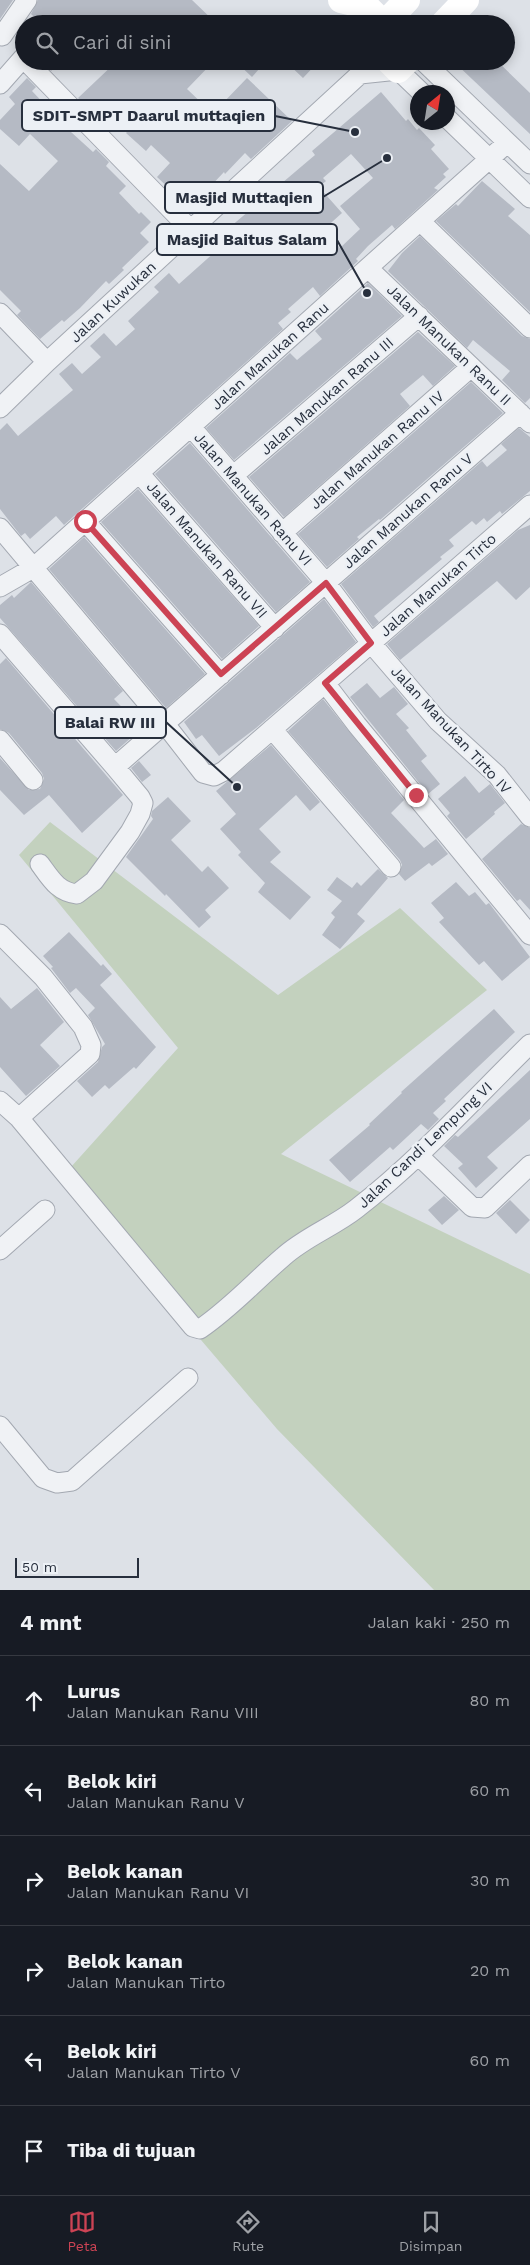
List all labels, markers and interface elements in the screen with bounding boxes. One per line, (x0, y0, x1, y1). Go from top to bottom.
search box (15, 15, 515, 70)
icon: search (33, 29, 61, 57)
text: Cari di sini (73, 31, 171, 54)
north arrow (410, 85, 455, 130)
callout: SDIT-SMPT Daarul muttaqien (22, 100, 275, 131)
text: SDIT-SMPT Daarul muttaqien (33, 106, 265, 125)
callout: Masjid Muttaqien (165, 182, 323, 213)
text: Masjid Muttaqien (175, 188, 313, 207)
callout: Masjid Baitus Salam (157, 224, 337, 255)
text: Masjid Baitus Salam (167, 230, 327, 249)
street label: Jalan Kuwukan (66, 258, 160, 346)
street label: Jalan Manukan Ranu II (383, 281, 515, 409)
street label: Jalan Manukan Ranu (207, 298, 333, 414)
street label: Jalan Manukan Ranu III (257, 333, 397, 459)
street label: Jalan Manukan Ranu IV (306, 387, 448, 513)
street label: Jalan Manukan Ranu VI (190, 429, 316, 569)
street label: Jalan Manukan Ranu V (339, 449, 477, 572)
street label: Jalan Manukan Ranu VII (143, 478, 271, 622)
route start (74, 510, 97, 533)
street label: Jalan Manukan Tirto (376, 529, 500, 641)
street label: Jalan Manukan Tirto IV (387, 662, 515, 798)
callout: Balai RW III (55, 707, 166, 738)
text: Balai RW III (65, 713, 155, 732)
route end (405, 784, 428, 807)
street label: Jalan Candi Lempung VI (354, 1078, 496, 1212)
scale bar (15, 1555, 139, 1578)
text: 50 m (22, 1559, 57, 1575)
text: 4 mnt (20, 1610, 81, 1635)
text: Jalan kaki · 250 m (368, 1613, 510, 1632)
text: Lurus (67, 1680, 120, 1703)
icon: ahead (20, 1687, 48, 1715)
text: 80 m (469, 1691, 510, 1710)
text: Jalan Manukan Ranu VIII (67, 1703, 259, 1722)
text: Belok kiri (67, 1770, 157, 1793)
icon: left (20, 1777, 48, 1805)
text: 60 m (470, 1781, 510, 1800)
text: Jalan Manukan Ranu V (67, 1793, 245, 1812)
text: Belok kanan (67, 1860, 183, 1883)
icon: right (20, 1867, 48, 1895)
text: 30 m (470, 1871, 510, 1890)
text: Jalan Manukan Ranu VI (67, 1883, 249, 1902)
text: Belok kanan (67, 1950, 183, 1973)
icon: right (20, 1957, 48, 1985)
text: 20 m (470, 1961, 510, 1980)
text: Jalan Manukan Tirto (67, 1973, 225, 1992)
text: Belok kiri (67, 2040, 157, 2063)
icon: left (20, 2047, 48, 2075)
text: 60 m (470, 2051, 510, 2070)
text: Jalan Manukan Tirto V (67, 2063, 241, 2082)
icon: arrive (20, 2137, 48, 2165)
text: Tiba di tujuan (67, 2139, 196, 2162)
tab: Peta (67, 2208, 98, 2254)
tab: Rute (232, 2208, 264, 2254)
tab: Disimpan (399, 2208, 463, 2254)

